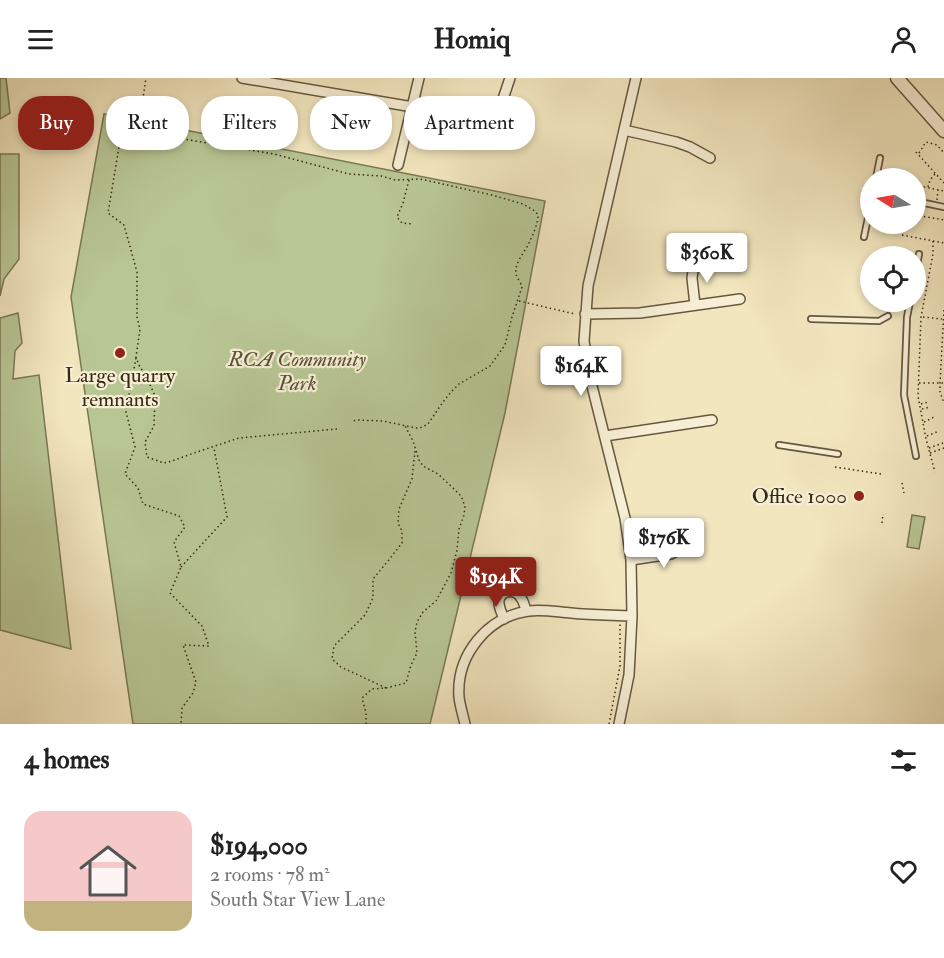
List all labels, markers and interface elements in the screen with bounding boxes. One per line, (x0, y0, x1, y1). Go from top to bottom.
icon: menu (24, 23, 57, 56)
text: Homiq (434, 23, 510, 56)
icon: person (887, 23, 920, 56)
chip: Buy (18, 96, 94, 150)
chip: Rent (106, 96, 189, 150)
chip: Filters (201, 96, 298, 150)
chip: New (310, 96, 392, 150)
chip: Apartment (404, 96, 535, 150)
north arrow (860, 168, 926, 234)
map controls (860, 168, 926, 312)
pin: $360K (665, 233, 749, 284)
text: $360K (680, 240, 734, 265)
button: locate (860, 246, 926, 312)
marker: Large quarry remnants (113, 346, 127, 360)
park label: RCA Community Park (227, 346, 367, 397)
pin: $164K (539, 346, 623, 397)
text: $164K (554, 353, 608, 378)
place label: Large quarry remnants (65, 362, 176, 413)
place label: Office 1000 (752, 483, 847, 510)
marker: Office 1000 (852, 489, 866, 503)
pin: $176K (622, 518, 706, 569)
text: $176K (638, 525, 690, 550)
pin: $194K (454, 557, 538, 608)
text: $194K (469, 564, 523, 589)
text: 4 homes (24, 744, 110, 776)
icon: filters (887, 744, 920, 777)
text: $194,000 (210, 830, 308, 862)
icon: home (72, 835, 144, 907)
icon: heart (887, 855, 920, 888)
text: 2 rooms · 78 m² (210, 862, 330, 887)
text: South Star View Lane (210, 887, 385, 912)

